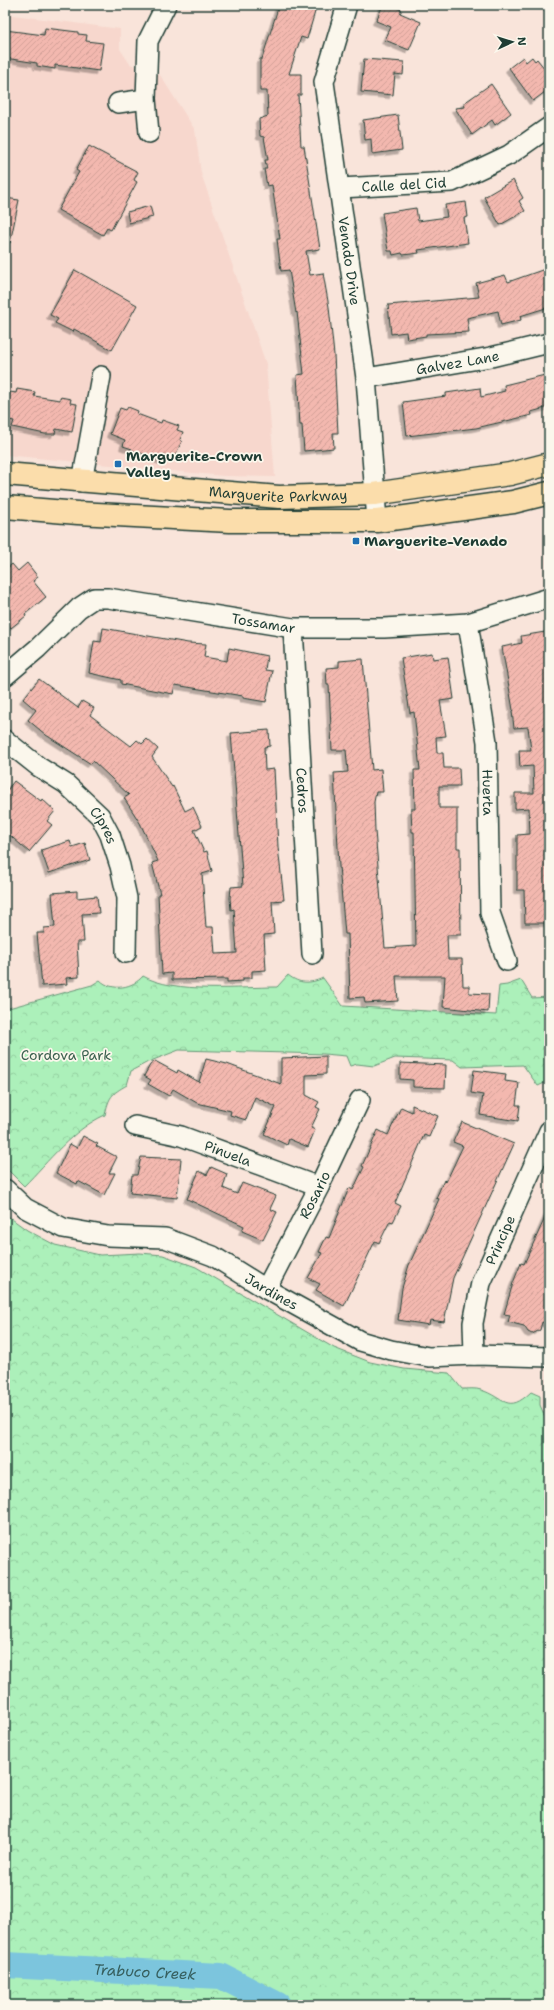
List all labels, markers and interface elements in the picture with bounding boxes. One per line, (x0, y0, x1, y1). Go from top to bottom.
north arrow (492, 22, 532, 62)
text: N (514, 36, 529, 46)
street label: Calle del Cid (361, 173, 447, 196)
street label: Venado Drive (334, 215, 365, 307)
street label: Galvez Lane (415, 346, 501, 378)
place label: Marguerite-Crown Valley (126, 447, 262, 481)
marker: Marguerite-Crown Valley (113, 459, 123, 469)
street label: Marguerite Parkway (208, 482, 348, 506)
place label: Marguerite-Venado (364, 532, 507, 550)
marker: Marguerite-Venado (351, 536, 361, 546)
street label: Tossamar (230, 609, 297, 637)
street label: Cedros (292, 767, 313, 814)
street label: Huerta (478, 769, 497, 816)
street label: Cipres (86, 802, 121, 846)
park label: Cordova Park (21, 1046, 111, 1064)
street label: Pinuela (202, 1136, 254, 1170)
street label: Rosario (295, 1168, 334, 1222)
street label: Principe (481, 1212, 519, 1268)
street label: Jardines (241, 1269, 301, 1314)
water label: Trabuco Creek (93, 1960, 197, 1985)

